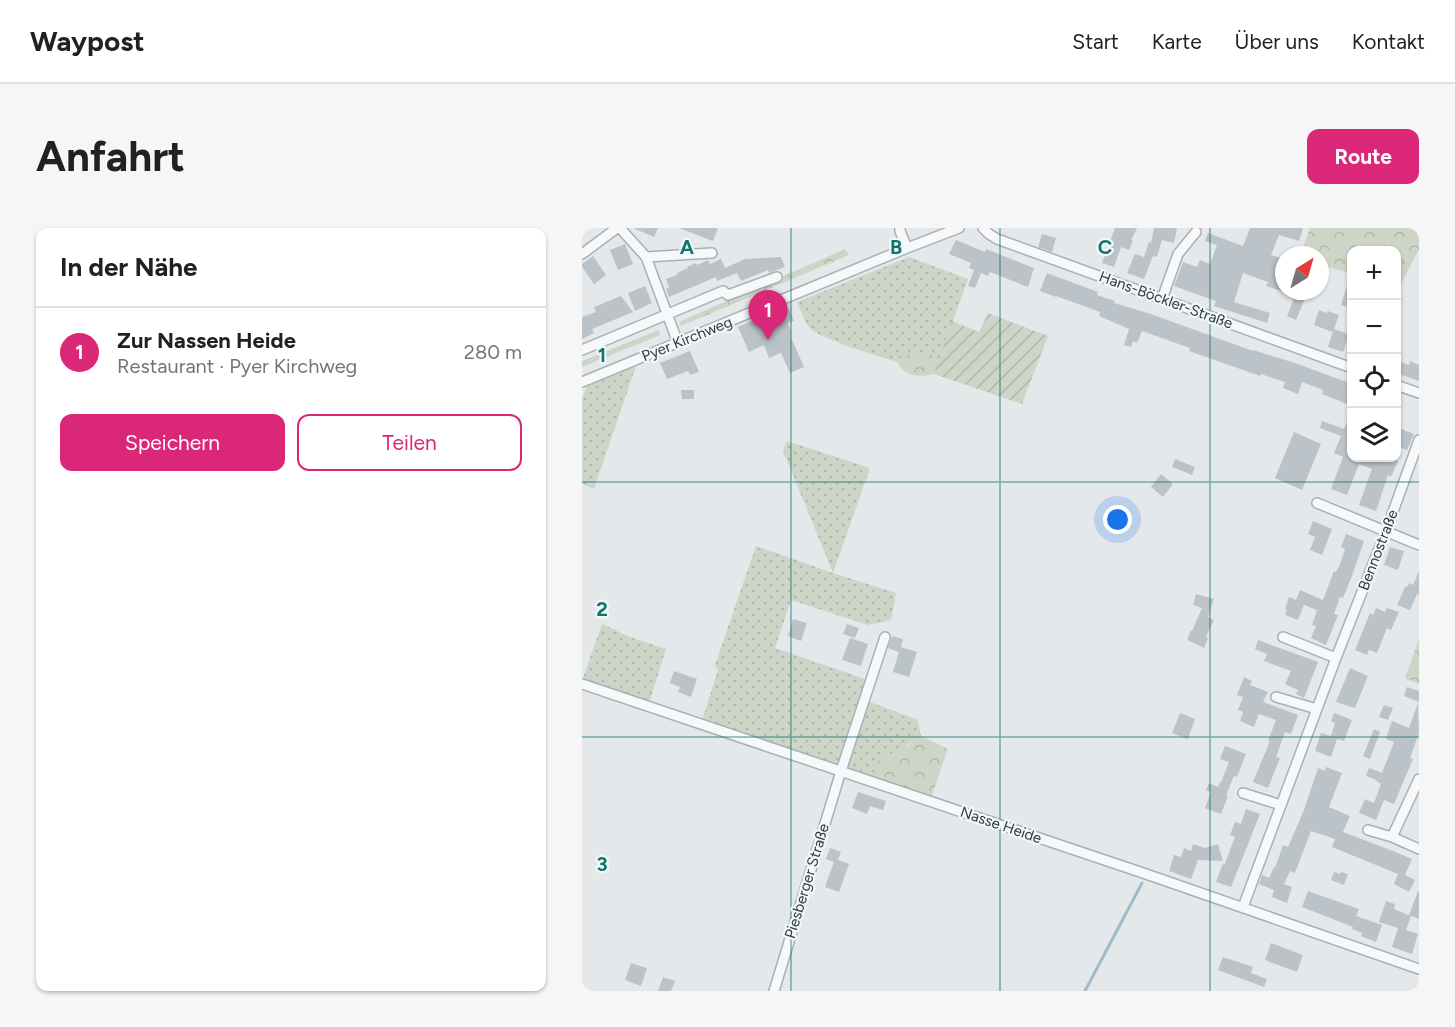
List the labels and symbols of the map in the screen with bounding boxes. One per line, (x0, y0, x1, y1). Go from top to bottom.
text: A (680, 235, 695, 259)
text: B (890, 235, 902, 259)
text: C (1098, 235, 1112, 259)
north arrow (1275, 246, 1329, 300)
street label: Hans-Böckler-Straße (1097, 267, 1235, 333)
pin: 1 (748, 291, 788, 340)
street label: Pyer Kirchweg (639, 313, 735, 365)
text: 1 (598, 343, 606, 367)
your location (1103, 505, 1132, 534)
street label: Bennostraße (1354, 507, 1402, 593)
text: 2 (596, 597, 608, 621)
street label: Nasse Heide (958, 803, 1044, 847)
street label: Piesberger Straße (781, 821, 833, 941)
text: 3 (596, 852, 608, 876)

